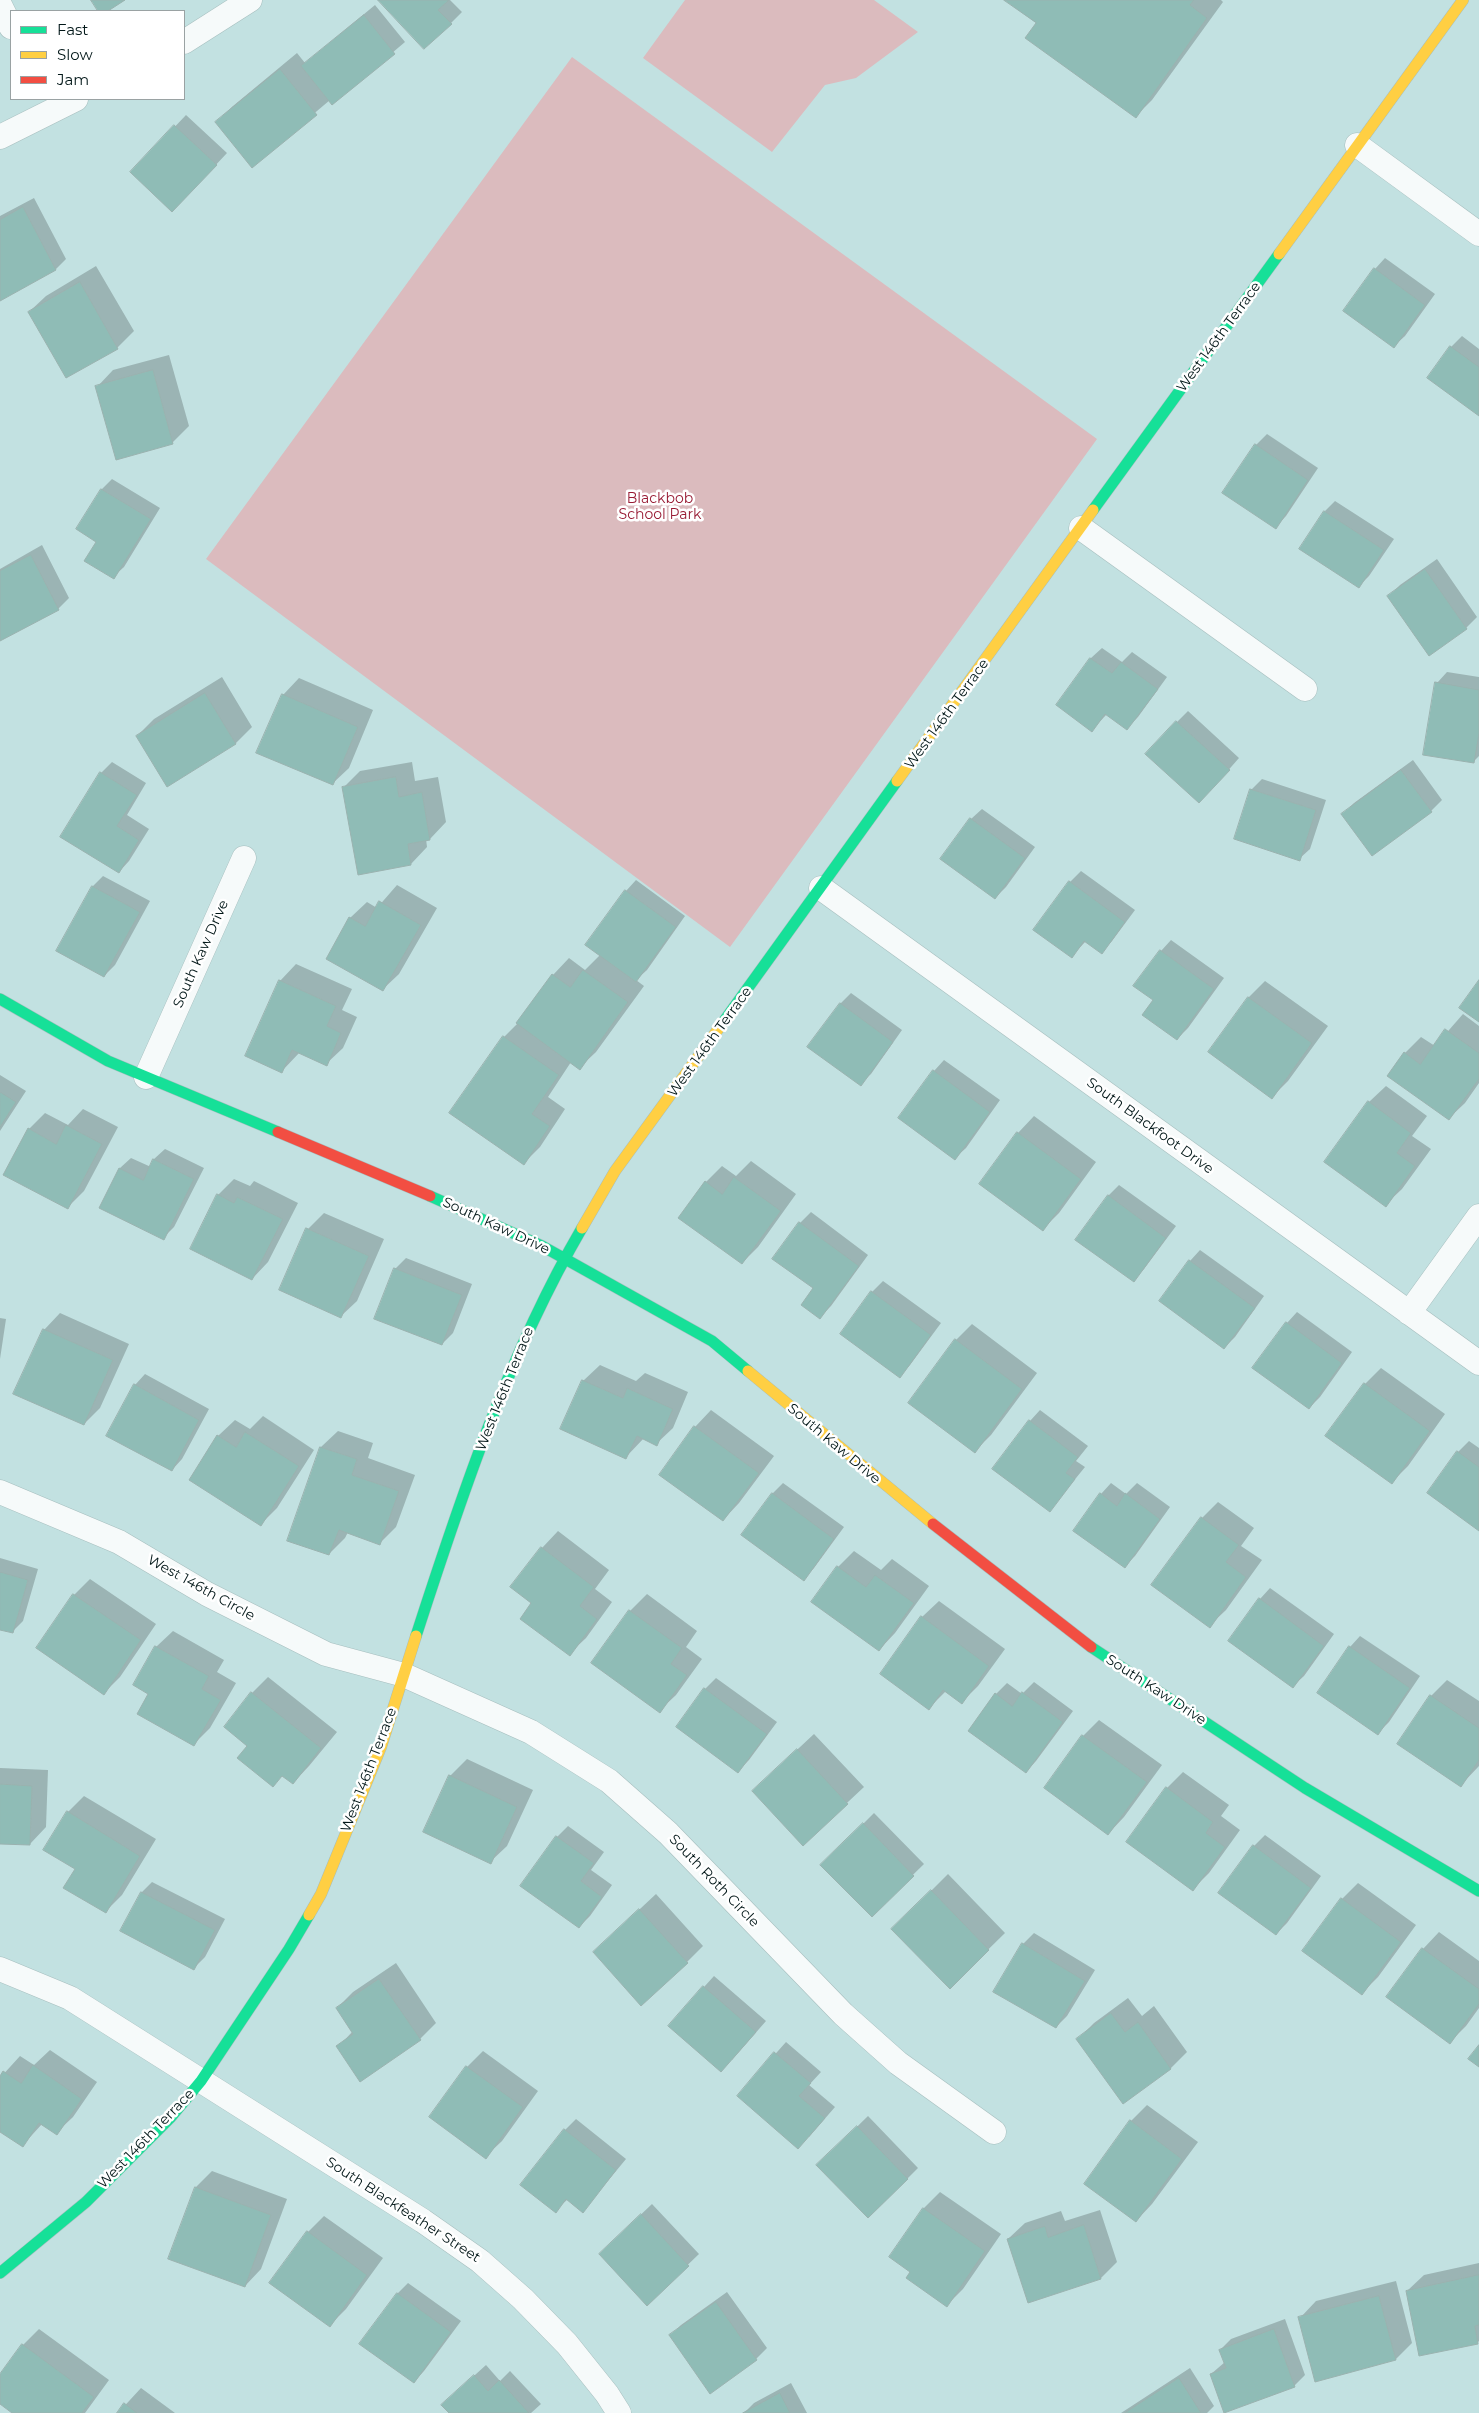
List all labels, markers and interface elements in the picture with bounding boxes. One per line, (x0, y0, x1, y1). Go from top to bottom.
legend (10, 10, 185, 100)
text: Fast (57, 20, 88, 39)
text: Slow (57, 45, 93, 64)
text: Jam (57, 70, 89, 89)
street label: West 146th Terrace (1173, 279, 1265, 395)
park label: Blackbob School Park (619, 491, 701, 524)
street label: West 146th Terrace (901, 656, 993, 772)
street label: South Kaw Drive (170, 898, 232, 1010)
street label: West 146th Terrace (664, 984, 756, 1100)
street label: South Blackfoot Drive (1083, 1074, 1217, 1178)
street label: South Kaw Drive (440, 1194, 552, 1258)
street label: West 146th Terrace (473, 1325, 537, 1453)
street label: South Kaw Drive (784, 1400, 884, 1488)
street label: West 146th Circle (144, 1552, 258, 1624)
street label: South Kaw Drive (1103, 1651, 1209, 1729)
street label: West 146th Terrace (338, 1705, 400, 1835)
street label: South Roth Circle (665, 1831, 763, 1931)
street label: West 146th Terrace (94, 2086, 198, 2192)
street label: South Blackfeather Street (323, 2154, 483, 2266)

